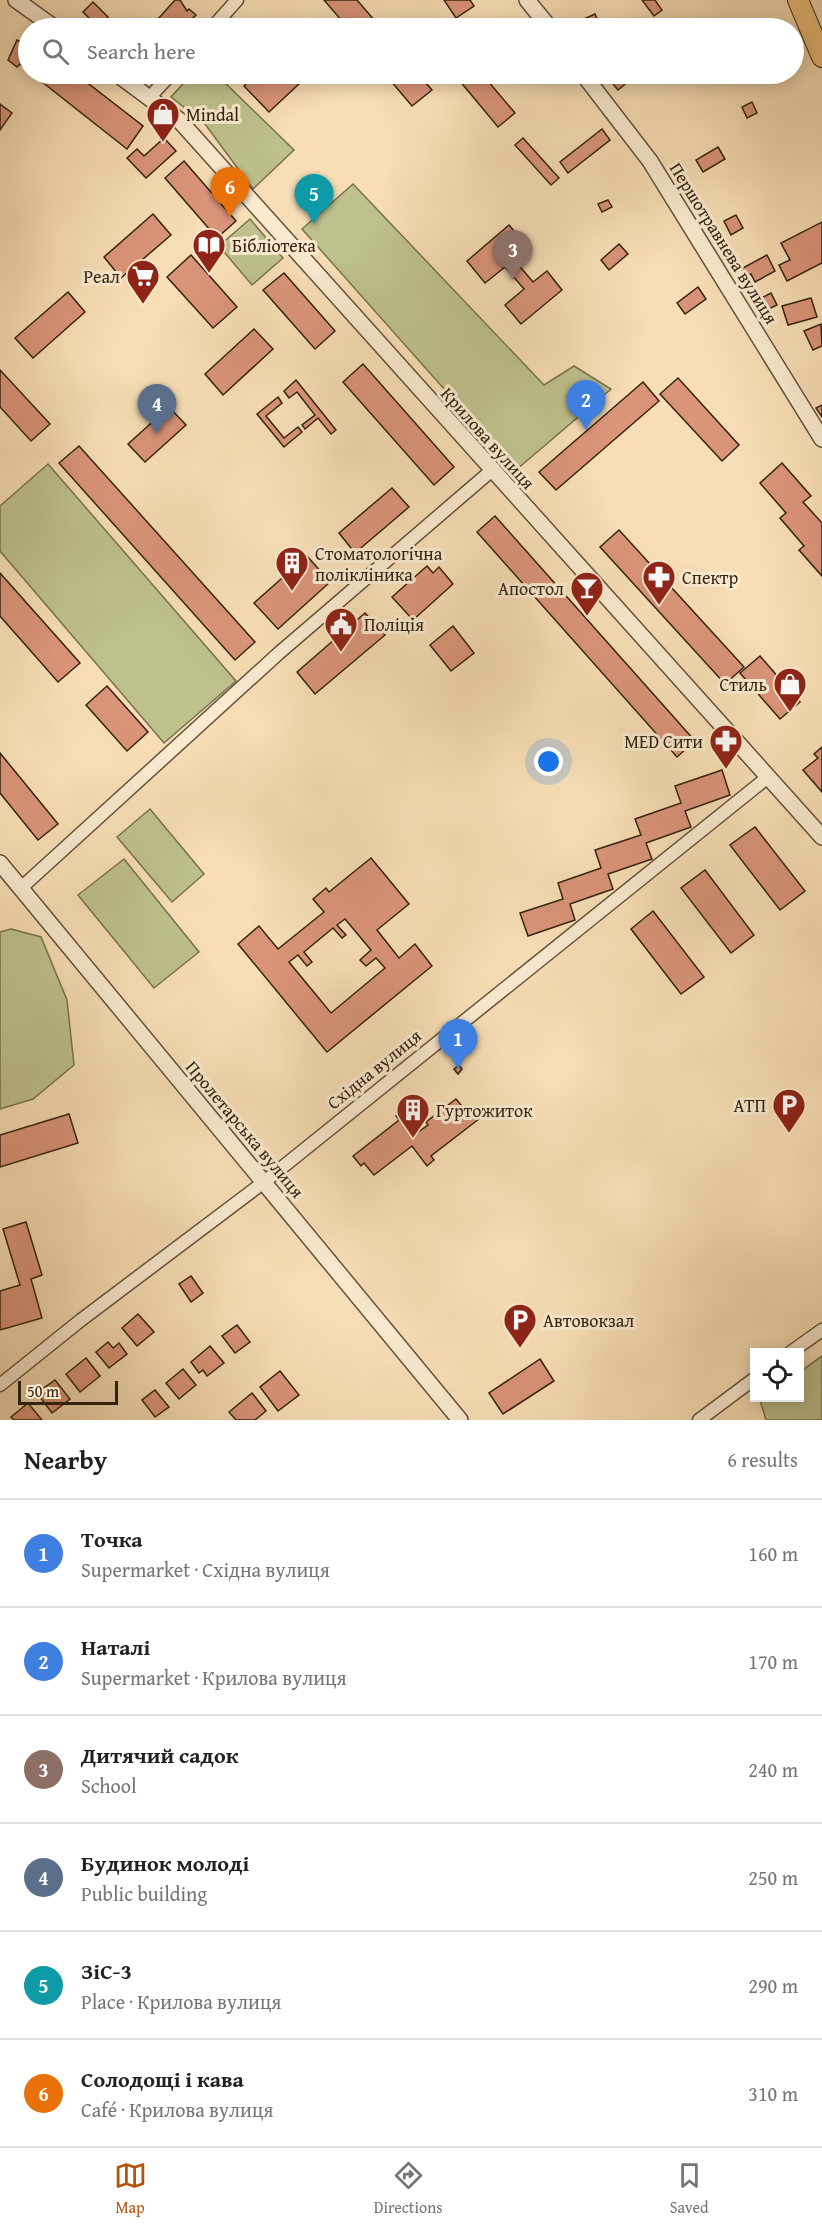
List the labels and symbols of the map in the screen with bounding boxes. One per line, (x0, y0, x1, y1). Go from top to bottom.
shop icon: Mindal (145, 96, 181, 143)
place label: Mindal (186, 101, 239, 128)
street label: Першотравнева вулиця (663, 157, 785, 329)
pin: 6 (210, 168, 250, 217)
pin: 5 (294, 174, 334, 224)
library icon: Бібліотека (191, 227, 227, 274)
pin: 3 (494, 230, 532, 280)
place label: Бібліотека (232, 232, 316, 259)
supermarket icon: Реал (125, 258, 161, 305)
place label: Реал (83, 263, 120, 290)
pin: 2 (566, 380, 606, 430)
street label: Крилова вулиця (435, 381, 541, 495)
pin: 4 (138, 384, 176, 434)
place label: Стоматологічна полікліника (315, 540, 443, 588)
building icon: Стоматологічна полікліника (274, 545, 310, 592)
pharmacy icon: Спектр (641, 559, 677, 606)
place label: Спектр (682, 564, 738, 591)
bar icon: Апостол (569, 570, 605, 617)
place label: Апостол (498, 575, 564, 602)
public building icon: Поліція (323, 606, 359, 653)
place label: Поліція (364, 611, 424, 638)
shop icon: Стиль (772, 666, 808, 713)
place label: Стиль (719, 671, 767, 698)
pharmacy icon: MED Сити (708, 723, 744, 770)
place label: MED Сити (624, 728, 703, 755)
your location (534, 747, 563, 776)
pin: 1 (438, 1020, 478, 1069)
street label: Східна вулиця (321, 1022, 427, 1116)
street label: Пролетарська вулиця (179, 1054, 311, 1204)
parking icon: АТП (771, 1087, 807, 1134)
building icon: Гуртожиток (395, 1092, 431, 1139)
place label: АТП (733, 1092, 766, 1119)
place label: Гуртожиток (436, 1097, 533, 1124)
parking icon: Автовокзал (502, 1302, 538, 1349)
place label: Автовокзал (543, 1307, 634, 1334)
scale bar (18, 1378, 118, 1406)

